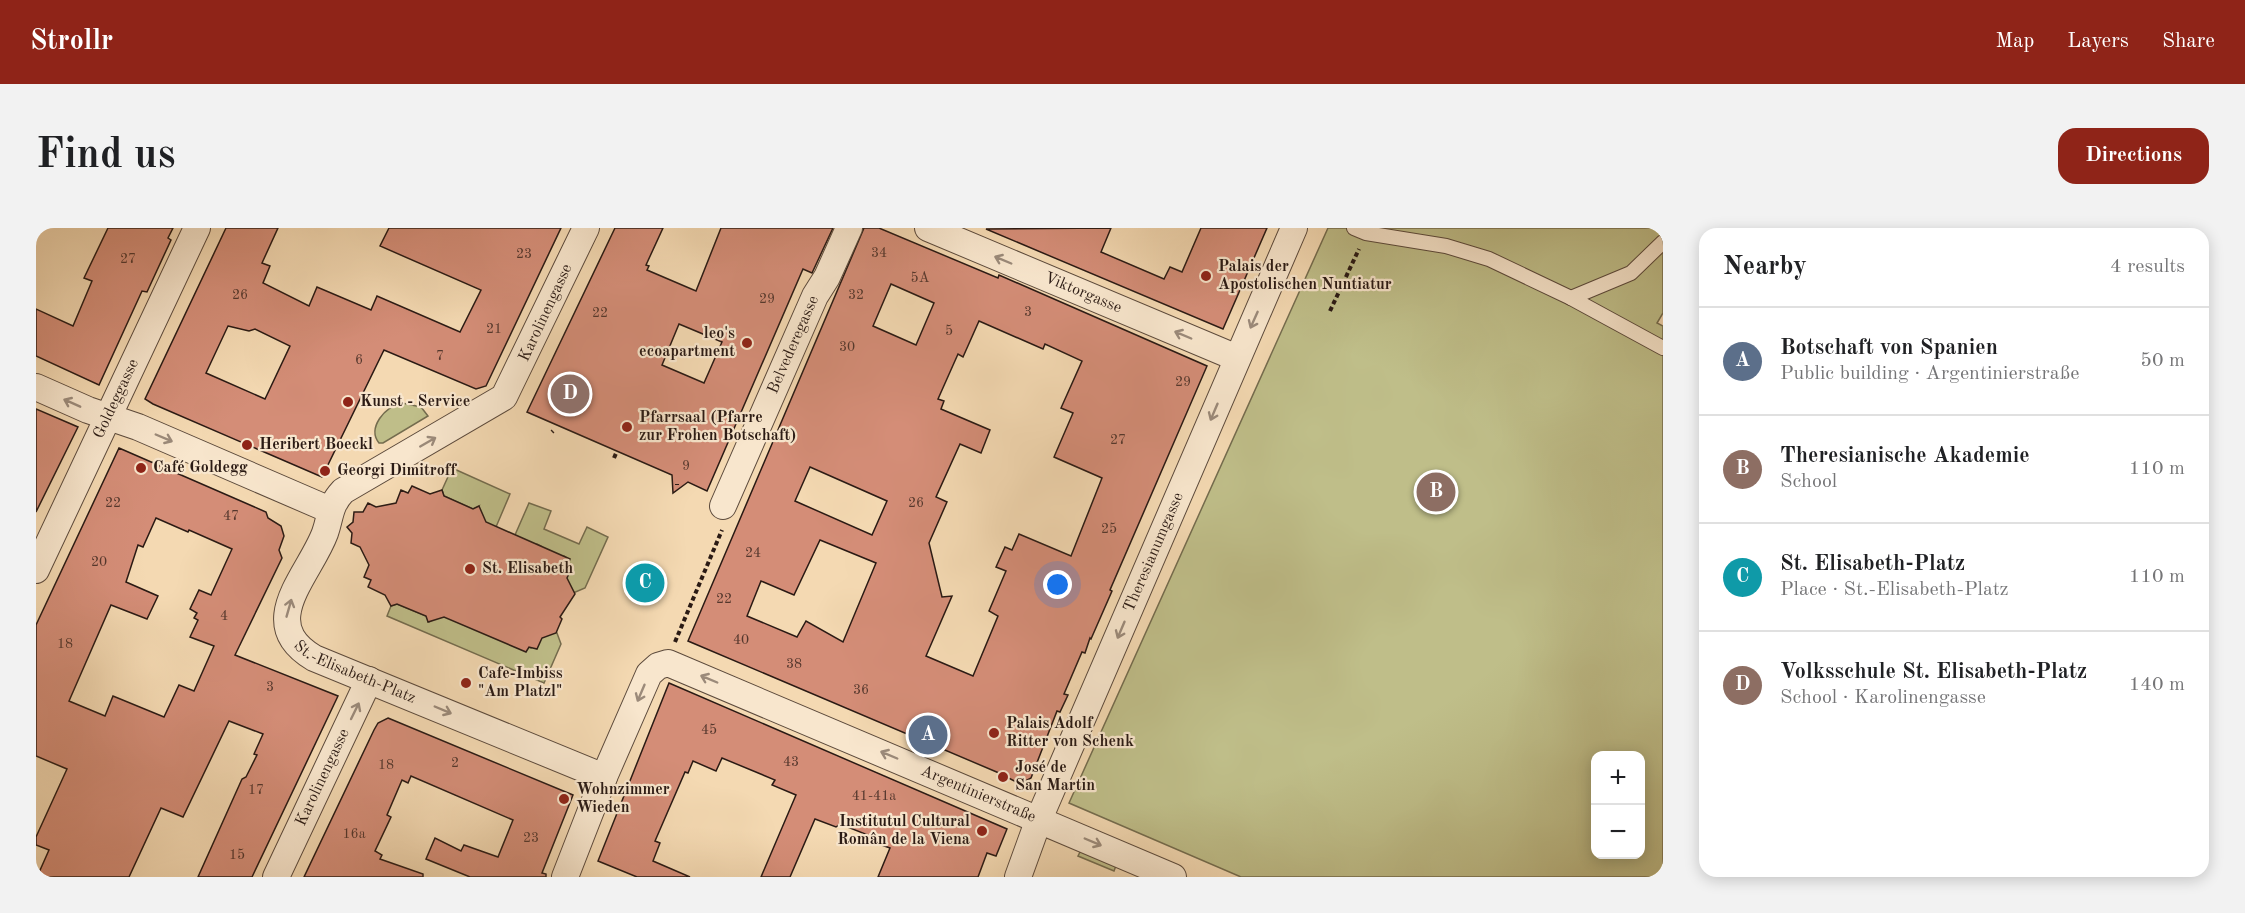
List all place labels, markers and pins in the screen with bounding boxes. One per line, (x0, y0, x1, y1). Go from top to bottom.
place label: Palais der Apostolischen Nuntiatur (1218, 259, 1392, 293)
marker: Palais der Apostolischen Nuntiatur (1199, 269, 1213, 283)
place label: leo's ecoapartment (639, 326, 735, 360)
marker: leo's ecoapartment (740, 336, 754, 350)
pin: D (550, 372, 590, 416)
place label: Kunst - Service (360, 394, 470, 410)
marker: Kunst - Service (341, 395, 355, 409)
place label: Pfarrsaal (Pfarre zur Frohen Botschaft) (639, 409, 796, 444)
marker: Pfarrsaal (Pfarre zur Frohen Botschaft) (620, 420, 634, 434)
place label: Heribert Boeckl (259, 437, 373, 453)
marker: Heribert Boeckl (240, 438, 254, 452)
place label: Café Goldegg (153, 460, 248, 476)
marker: Café Goldegg (134, 461, 148, 475)
place label: Georgi Dimitroff (337, 463, 457, 479)
marker: Georgi Dimitroff (318, 464, 332, 478)
pin: B (1416, 470, 1456, 514)
pin: C (626, 560, 664, 606)
place label: St. Elisabeth (482, 561, 573, 577)
marker: St. Elisabeth (463, 562, 477, 576)
place label: Cafe-Imbiss "Am Platzl" (478, 666, 563, 700)
marker: Cafe-Imbiss "Am Platzl" (459, 676, 473, 690)
pin: A (908, 712, 948, 758)
place label: Palais Adolf Ritter von Schenk (1006, 716, 1134, 750)
marker: Palais Adolf Ritter von Schenk (987, 726, 1001, 740)
place label: José de San Martin (1015, 760, 1095, 794)
marker: José de San Martin (996, 770, 1010, 784)
place label: Wohnzimmer Wieden (576, 782, 670, 816)
marker: Wohnzimmer Wieden (557, 792, 571, 806)
place label: Institutul Cultural Român de la Viena (837, 814, 970, 848)
marker: Institutul Cultural Român de la Viena (975, 824, 989, 838)

